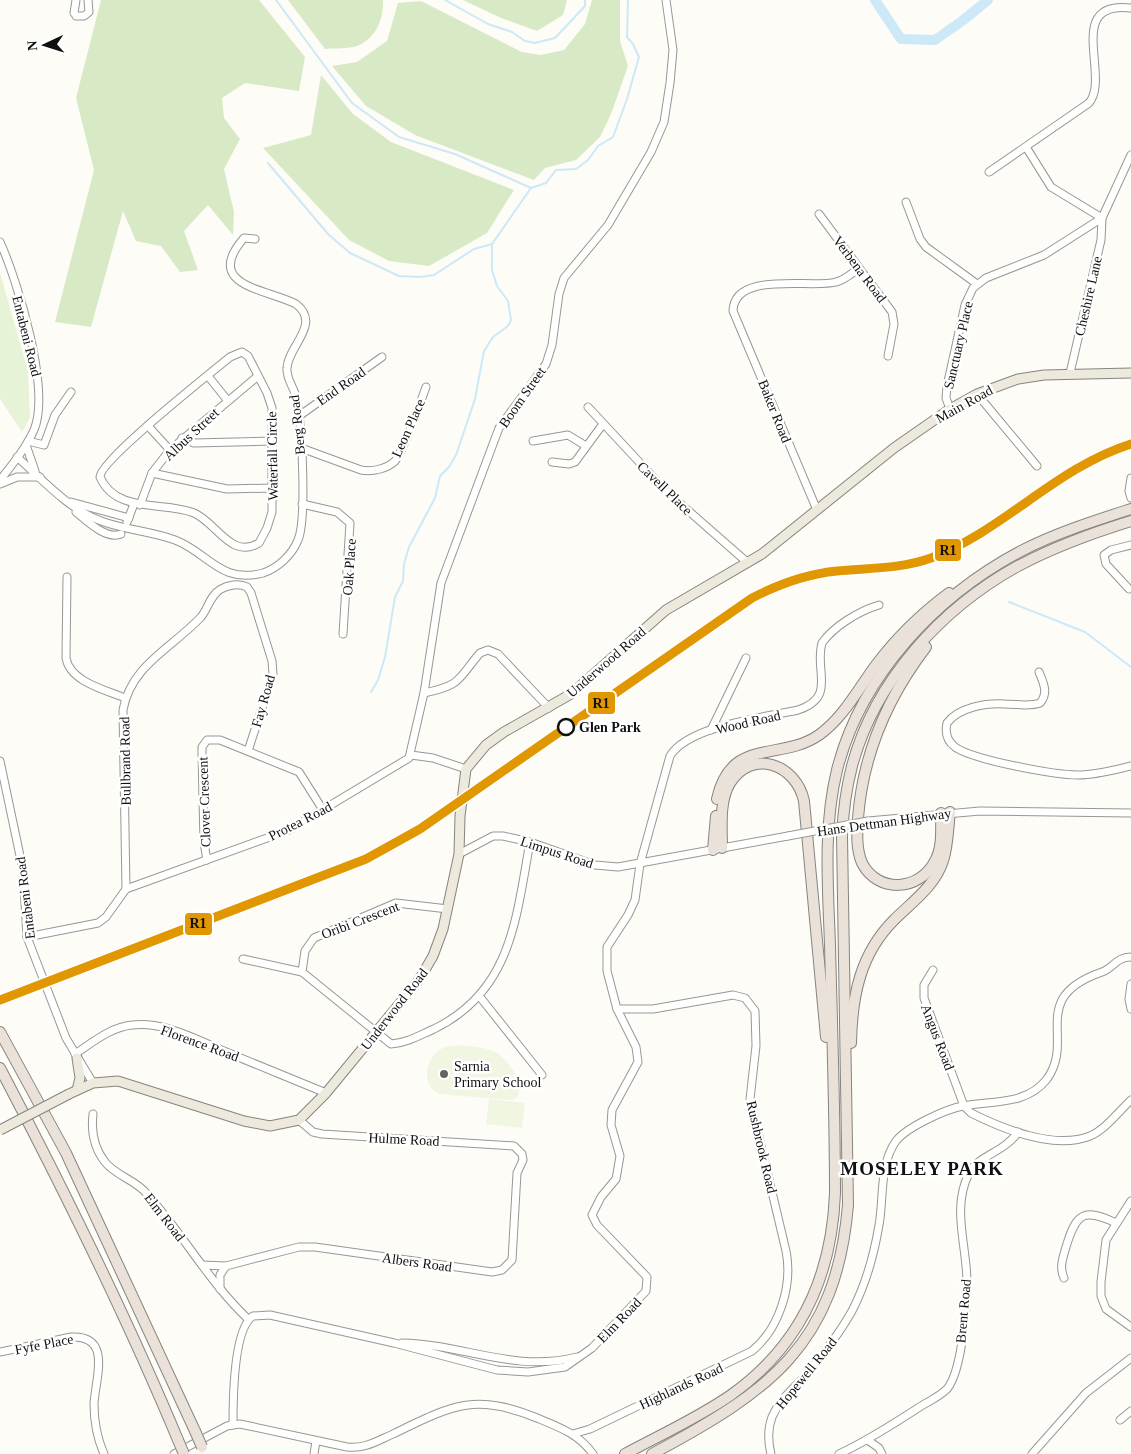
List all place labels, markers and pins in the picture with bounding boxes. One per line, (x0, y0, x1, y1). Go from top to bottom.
marker: Glen Park (557, 718, 575, 736)
place label: Glen Park (579, 720, 641, 735)
place label: Sarnia Primary School (454, 1059, 542, 1090)
marker: Sarnia Primary School (438, 1068, 450, 1080)

